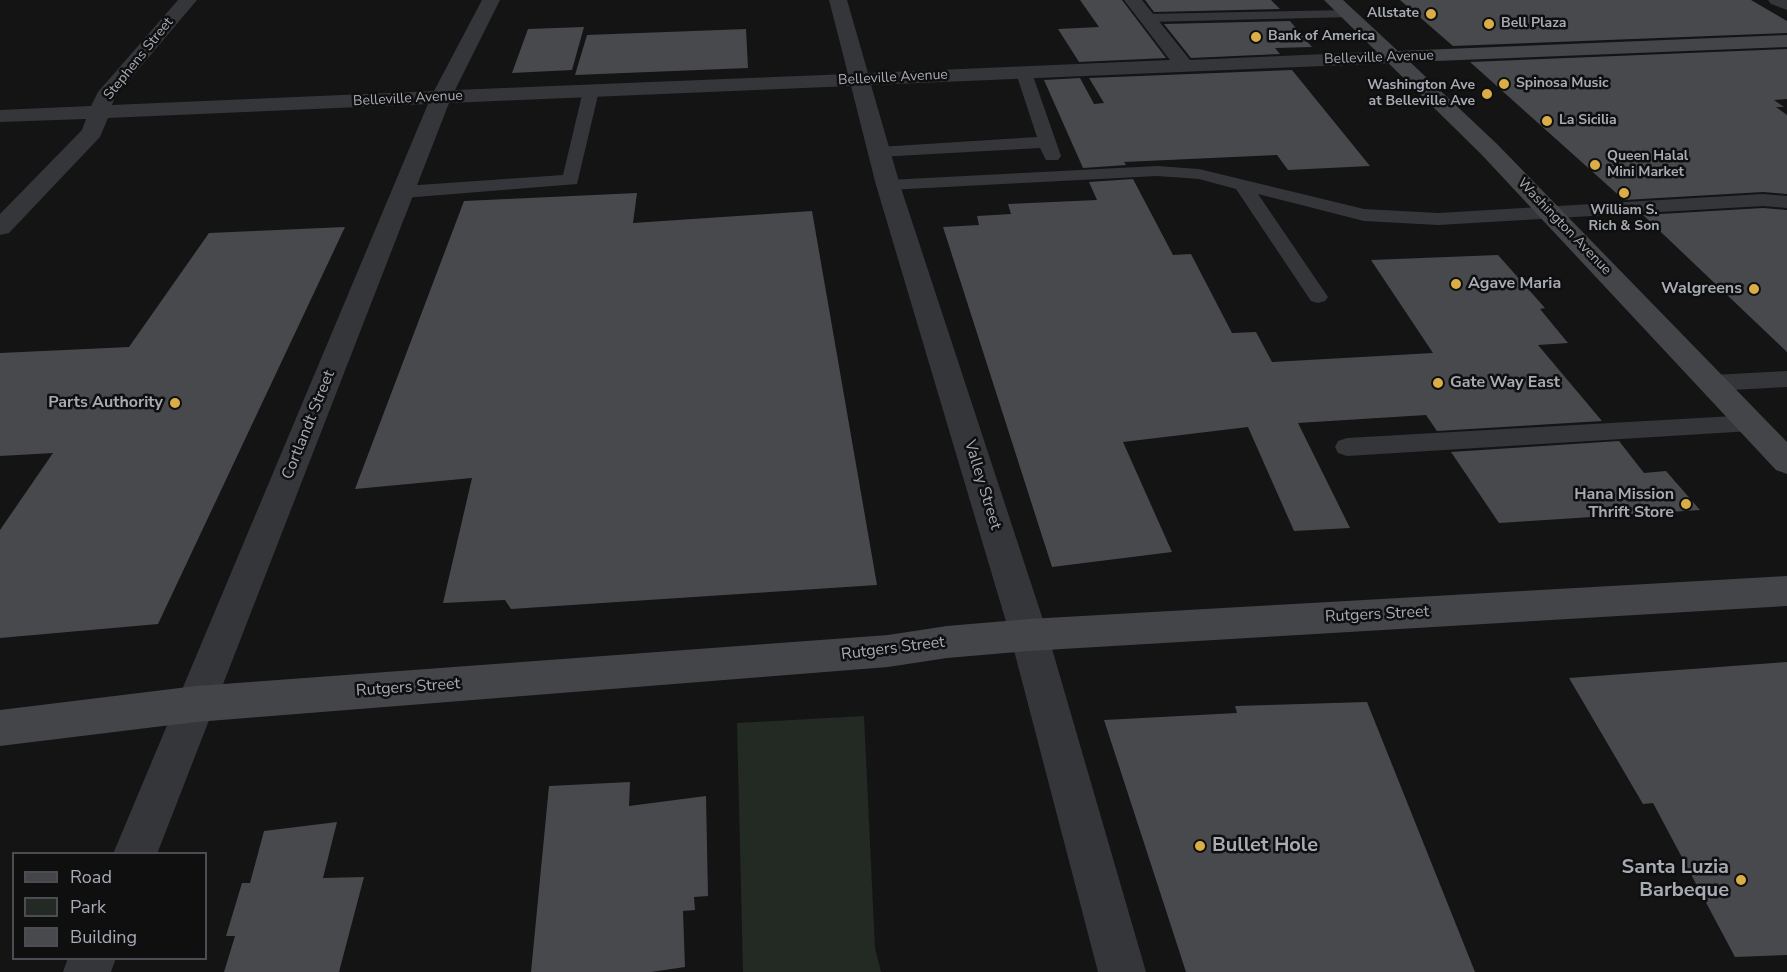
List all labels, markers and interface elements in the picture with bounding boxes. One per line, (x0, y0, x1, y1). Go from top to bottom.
place label: Allstate (1367, 6, 1419, 22)
marker: Allstate (1424, 7, 1438, 21)
street label: Stephens Street (101, 15, 177, 103)
place label: Bell Plaza (1501, 16, 1566, 32)
marker: Bell Plaza (1482, 17, 1496, 31)
place label: Bank of America (1268, 29, 1375, 45)
marker: Bank of America (1249, 30, 1263, 44)
street label: Belleville Avenue (1324, 48, 1434, 68)
street label: Belleville Avenue (838, 67, 948, 89)
place label: Spinosa Music (1516, 76, 1609, 92)
marker: Spinosa Music (1497, 77, 1511, 91)
place label: Washington Ave at Belleville Ave (1367, 78, 1475, 110)
marker: Washington Ave at Belleville Ave (1480, 87, 1494, 101)
street label: Belleville Avenue (353, 88, 463, 110)
place label: La Sicilia (1559, 113, 1617, 129)
marker: La Sicilia (1540, 114, 1554, 128)
place label: Queen Halal Mini Market (1607, 149, 1688, 182)
marker: Queen Halal Mini Market (1588, 158, 1602, 172)
street label: Washington Avenue (1514, 175, 1614, 279)
marker: William S. Rich & Son (1617, 186, 1631, 200)
place label: William S. Rich & Son (1589, 203, 1659, 236)
place label: Agave Maria (1468, 274, 1561, 294)
marker: Agave Maria (1449, 277, 1463, 291)
place label: Walgreens (1661, 279, 1742, 299)
marker: Walgreens (1747, 282, 1761, 296)
street label: Cortlandt Street (278, 368, 340, 482)
place label: Gate Way East (1450, 373, 1560, 393)
marker: Gate Way East (1431, 376, 1445, 390)
place label: Parts Authority (48, 393, 163, 413)
marker: Parts Authority (168, 396, 182, 410)
street label: Valley Street (959, 438, 1005, 532)
place label: Hana Mission Thrift Store (1574, 485, 1674, 523)
marker: Hana Mission Thrift Store (1679, 497, 1693, 511)
street label: Rutgers Street (1324, 603, 1430, 627)
street label: Rutgers Street (840, 633, 946, 665)
street label: Rutgers Street (355, 675, 461, 701)
place label: Bullet Hole (1212, 834, 1318, 858)
marker: Bullet Hole (1193, 839, 1207, 853)
legend (12, 852, 207, 960)
place label: Santa Luzia Barbeque (1622, 856, 1729, 903)
text: Road (70, 865, 112, 889)
marker: Santa Luzia Barbeque (1734, 873, 1748, 887)
text: Park (70, 895, 106, 919)
text: Building (70, 925, 137, 949)

